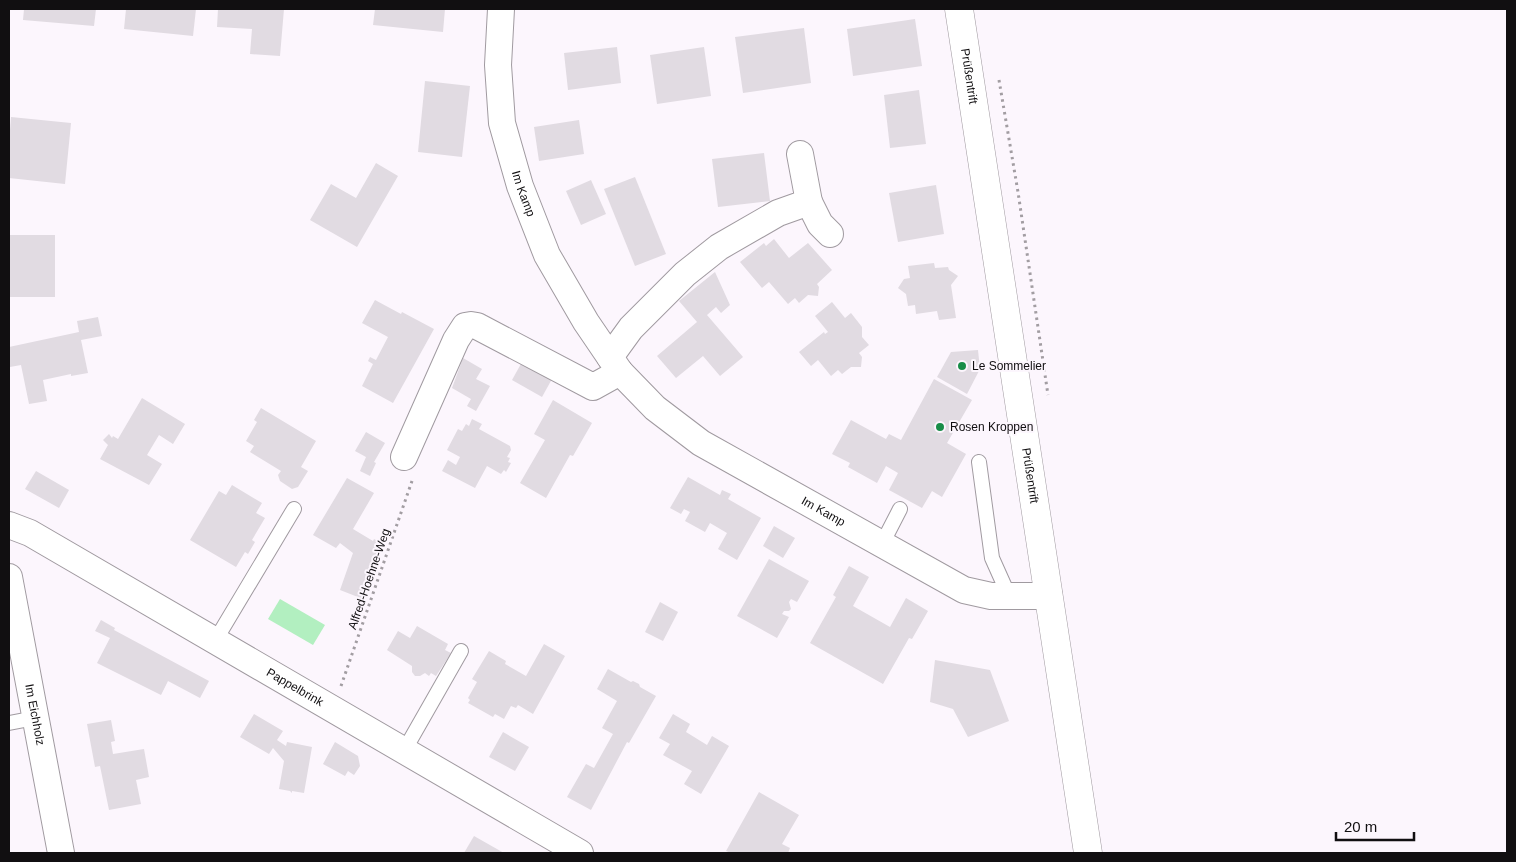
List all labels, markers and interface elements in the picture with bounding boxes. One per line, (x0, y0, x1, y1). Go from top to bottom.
street label: Prüßentrift (958, 47, 981, 106)
street label: Im Kamp (509, 169, 538, 219)
place label: Le Sommelier (972, 359, 1046, 373)
marker: Le Sommelier (956, 360, 968, 372)
place label: Rosen Kroppen (950, 420, 1033, 434)
marker: Rosen Kroppen (934, 421, 946, 433)
street label: Prüßentrift (1019, 447, 1042, 505)
street label: Im Kamp (799, 494, 848, 529)
street label: Alfred-Hoehne-Weg (345, 527, 393, 631)
street label: Pappelbrink (264, 665, 327, 710)
street label: Im Eichholz (22, 683, 48, 746)
scale bar (1336, 810, 1414, 842)
text: 20 m (1344, 818, 1377, 835)

